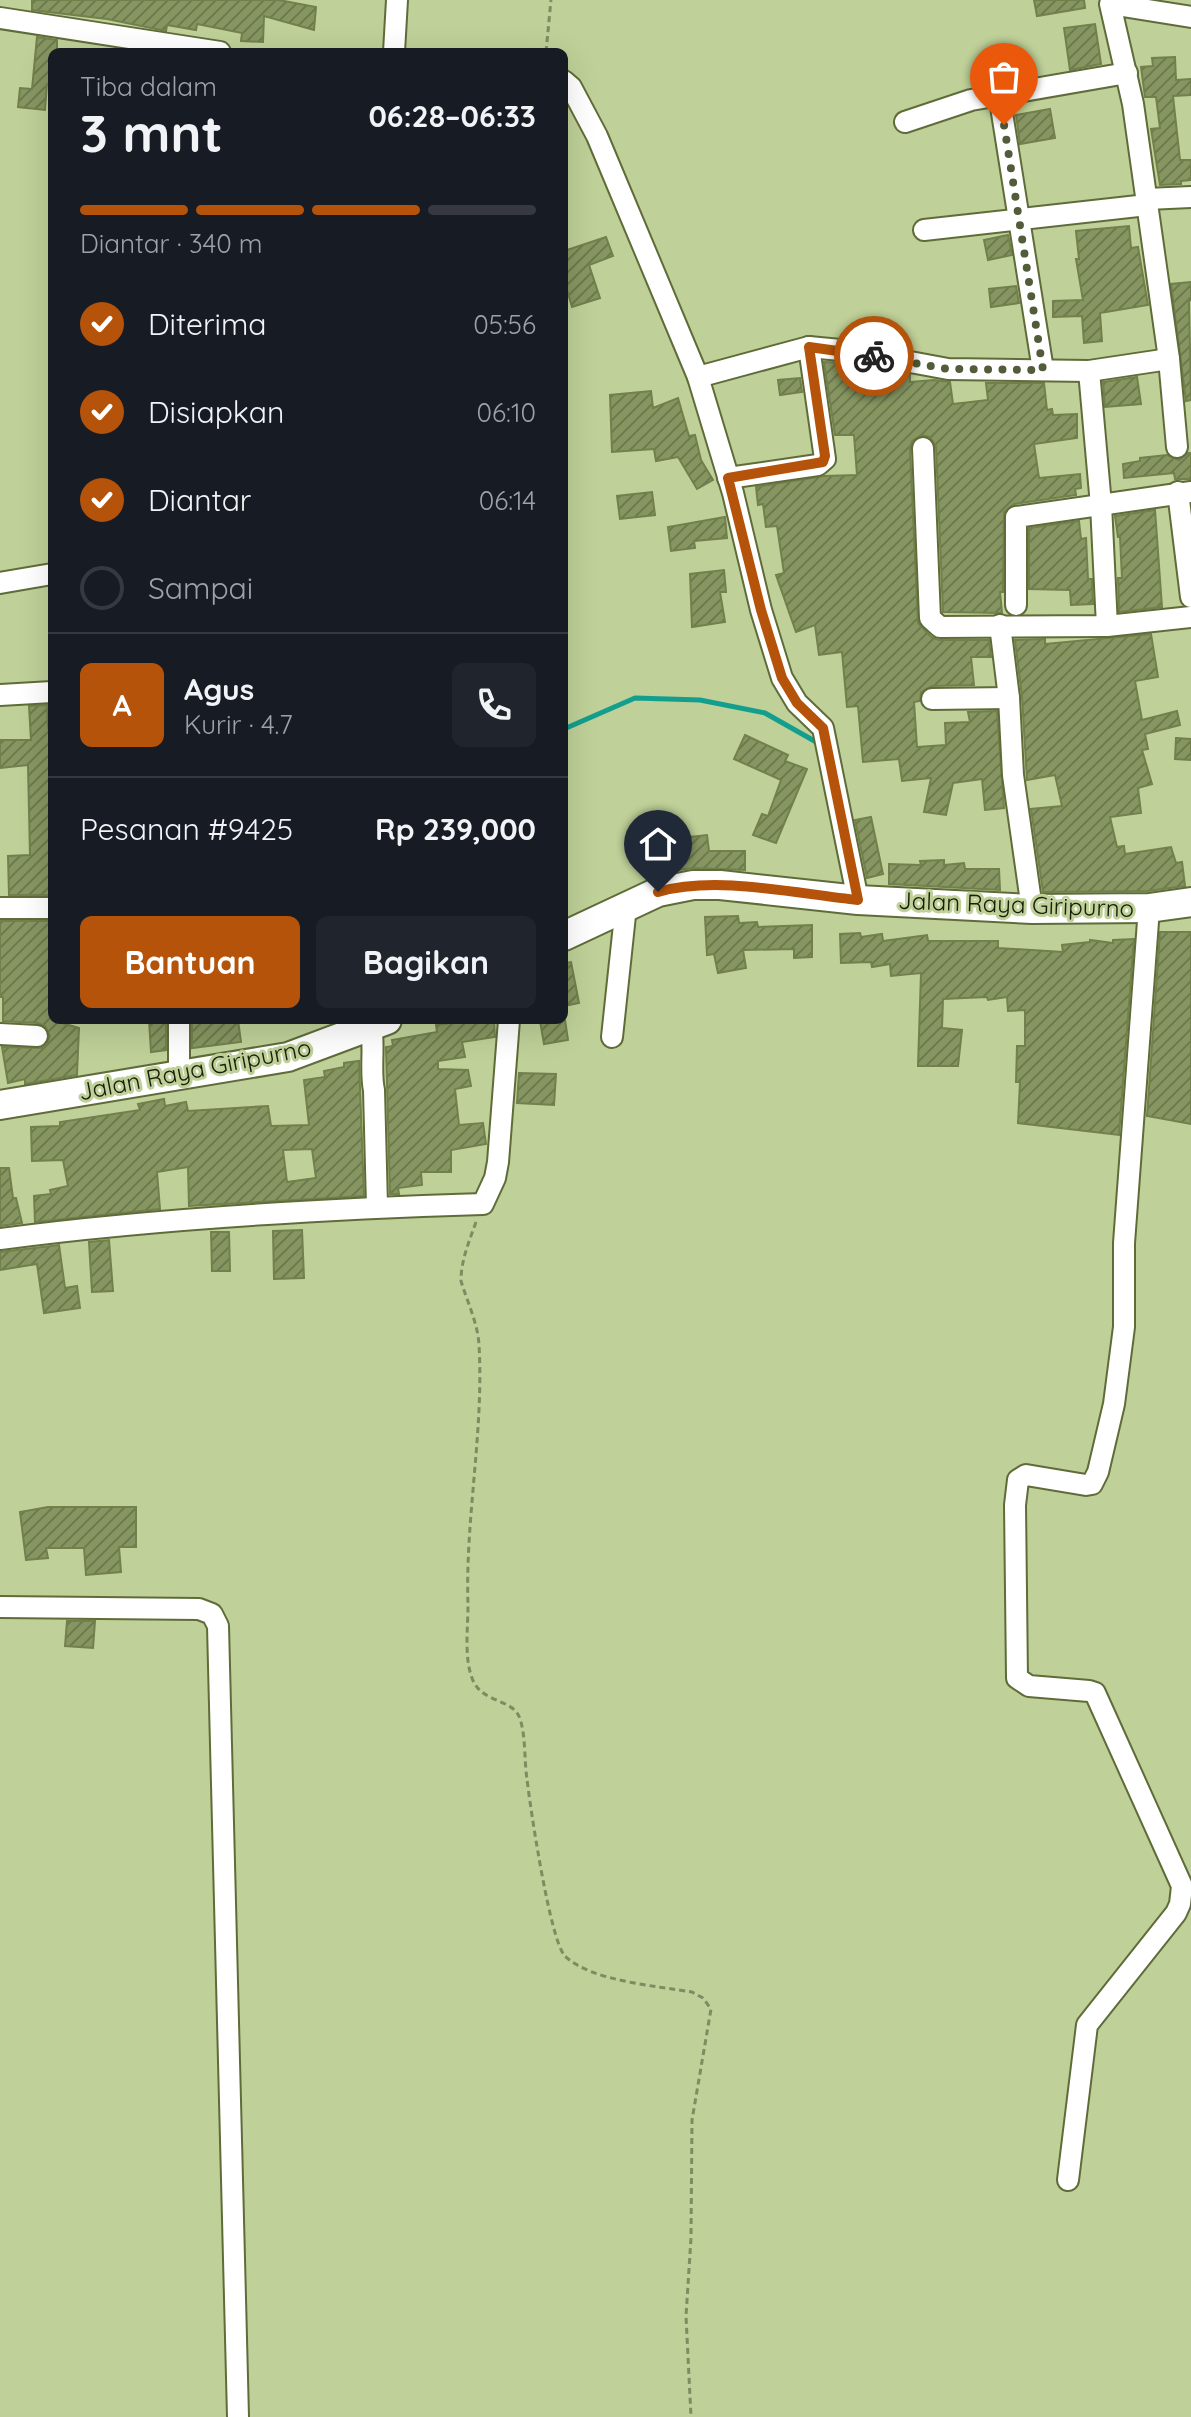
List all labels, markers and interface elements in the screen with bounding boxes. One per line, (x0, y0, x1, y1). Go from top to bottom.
pin (970, 43, 1038, 125)
icon: bag (982, 55, 1026, 99)
text: Tiba dalam (80, 70, 217, 103)
text: 06:28–06:33 (368, 97, 536, 135)
text: 3 mnt (80, 100, 223, 165)
text: Diantar · 340 m (80, 227, 263, 260)
icon: check (80, 302, 124, 346)
text: Diterima (148, 305, 266, 343)
text: 05:56 (473, 308, 536, 341)
courier (834, 316, 914, 396)
icon: bike (852, 334, 896, 378)
icon: check (80, 390, 124, 434)
text: Disiapkan (148, 393, 284, 431)
text: 06:10 (477, 396, 536, 429)
icon: check (80, 478, 124, 522)
text: Diantar (148, 481, 251, 519)
text: 06:14 (479, 484, 536, 517)
text: Sampai (148, 569, 253, 607)
button: phone (452, 663, 536, 747)
text: Agus (184, 670, 254, 708)
text: A (112, 686, 132, 724)
text: Kurir · 4.7 (184, 708, 293, 741)
text: Pesanan #9425 (80, 810, 293, 848)
text: Rp 239,000 (375, 810, 536, 848)
pin (624, 810, 692, 892)
icon: home (636, 822, 680, 866)
street label: Jalan Raya Giripurno (897, 885, 1135, 923)
button: Bantuan (80, 916, 300, 1008)
button: Bagikan (316, 916, 536, 1008)
street label: Jalan Raya Giripurno (76, 1032, 314, 1106)

